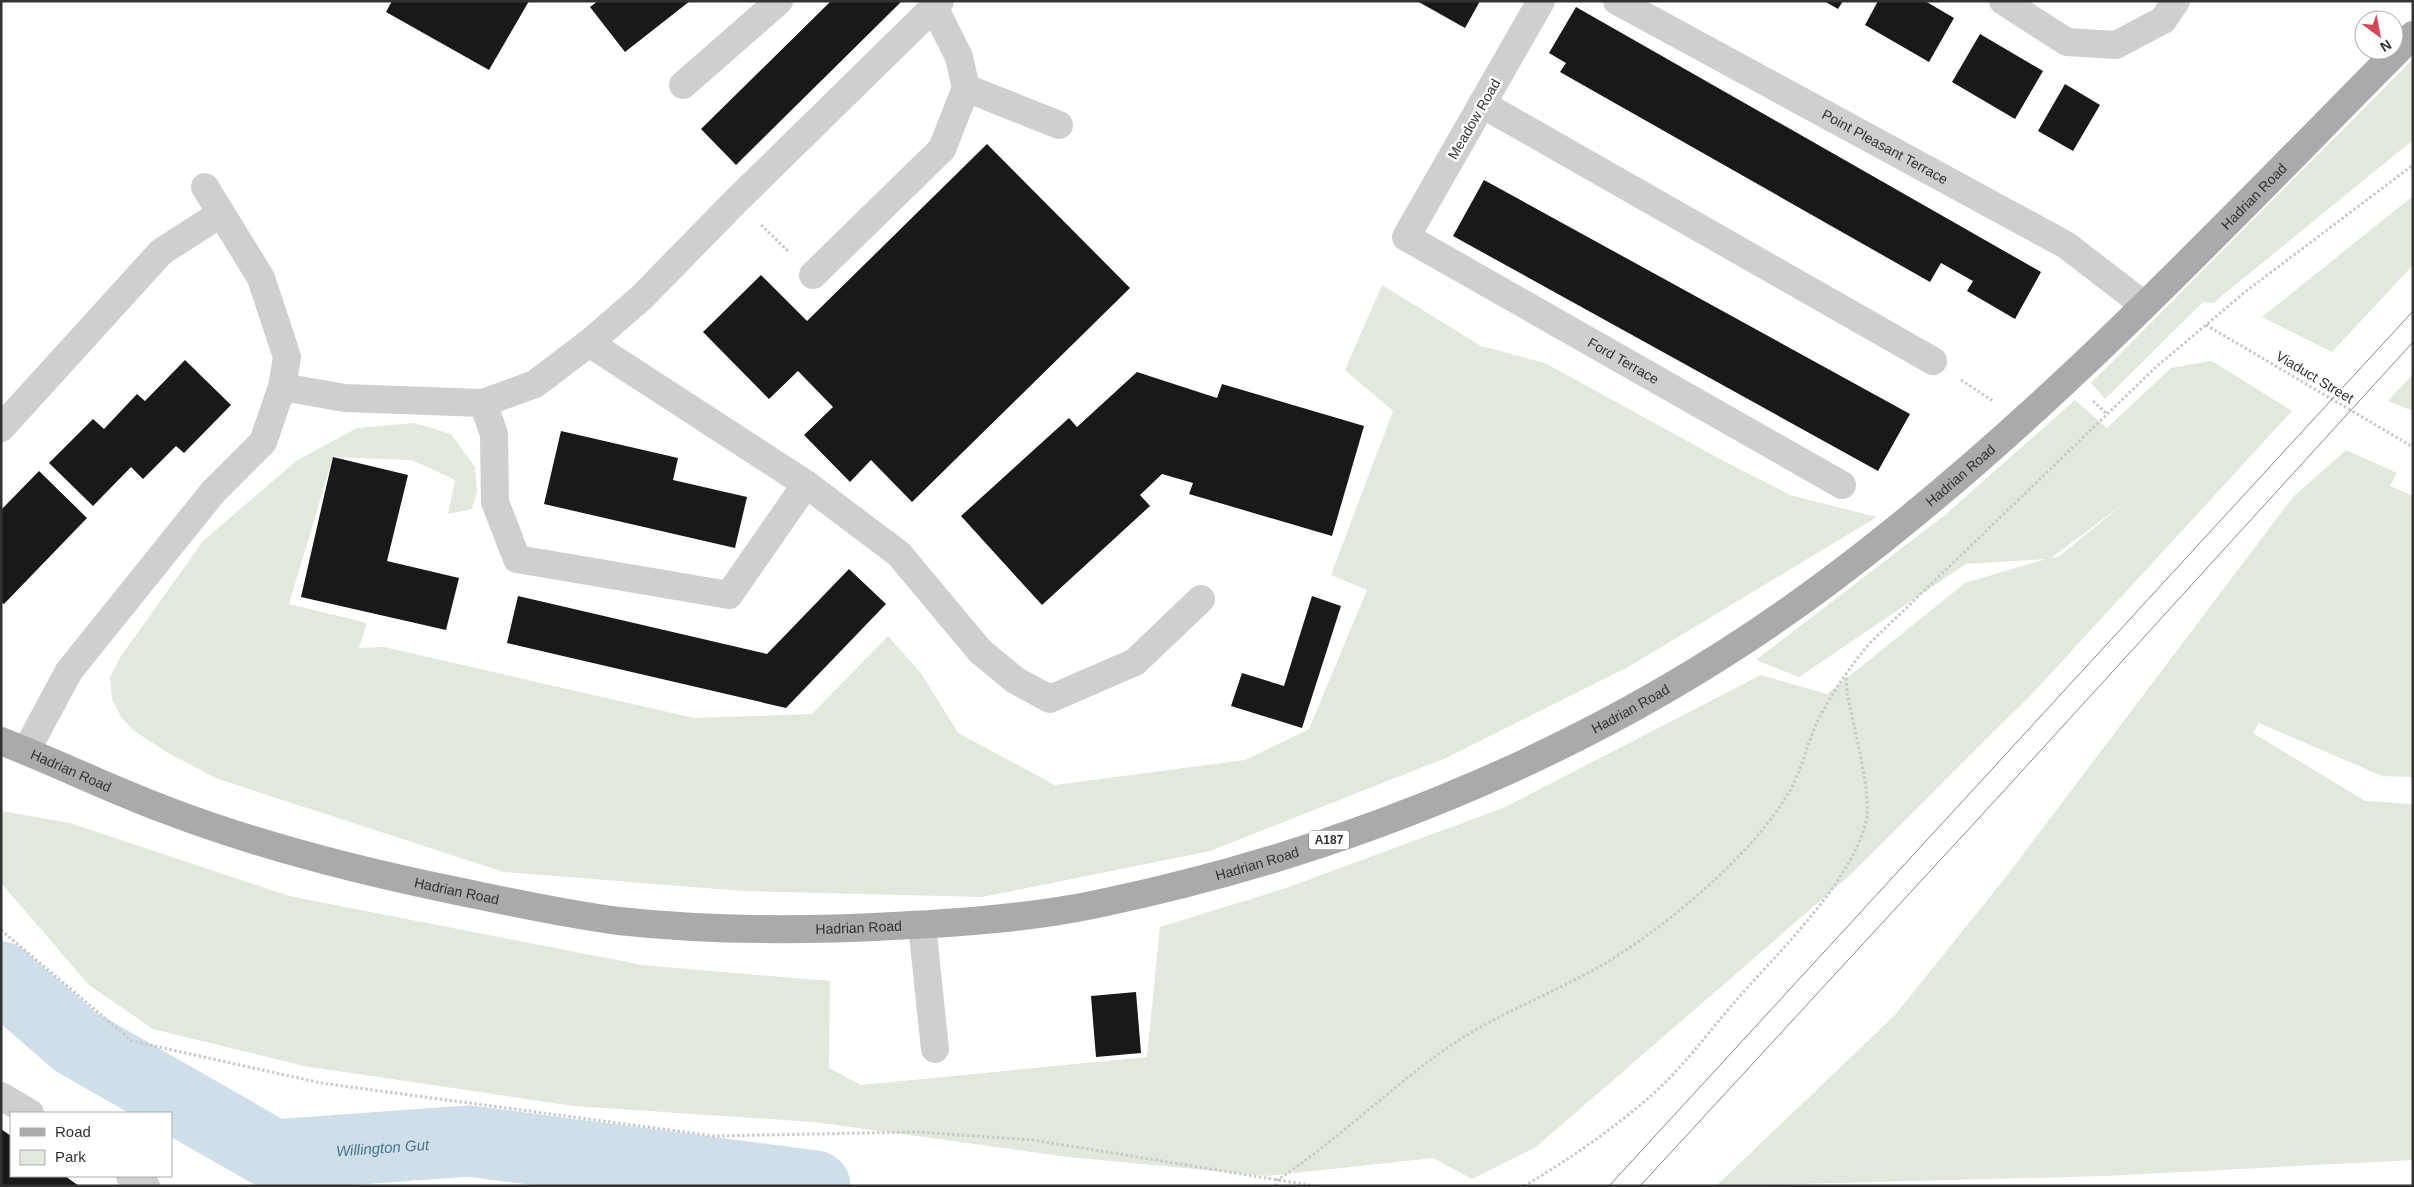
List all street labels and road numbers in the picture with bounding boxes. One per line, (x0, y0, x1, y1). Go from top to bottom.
street label: Meadow Road (1445, 76, 1503, 162)
street label: Point Pleasant Terrace (1819, 106, 1951, 187)
street label: Hadrian Road (2218, 160, 2290, 233)
street label: Ford Terrace (1585, 334, 1662, 387)
street label: Viaduct Street (2273, 348, 2357, 406)
street label: Hadrian Road (1922, 441, 1998, 510)
street label: Hadrian Road (1589, 681, 1672, 737)
street label: Hadrian Road (28, 746, 114, 795)
road number: A187 (1309, 830, 1349, 850)
street label: Hadrian Road (1213, 844, 1301, 883)
street label: Hadrian Road (413, 874, 501, 908)
street label: Hadrian Road (815, 918, 902, 937)

